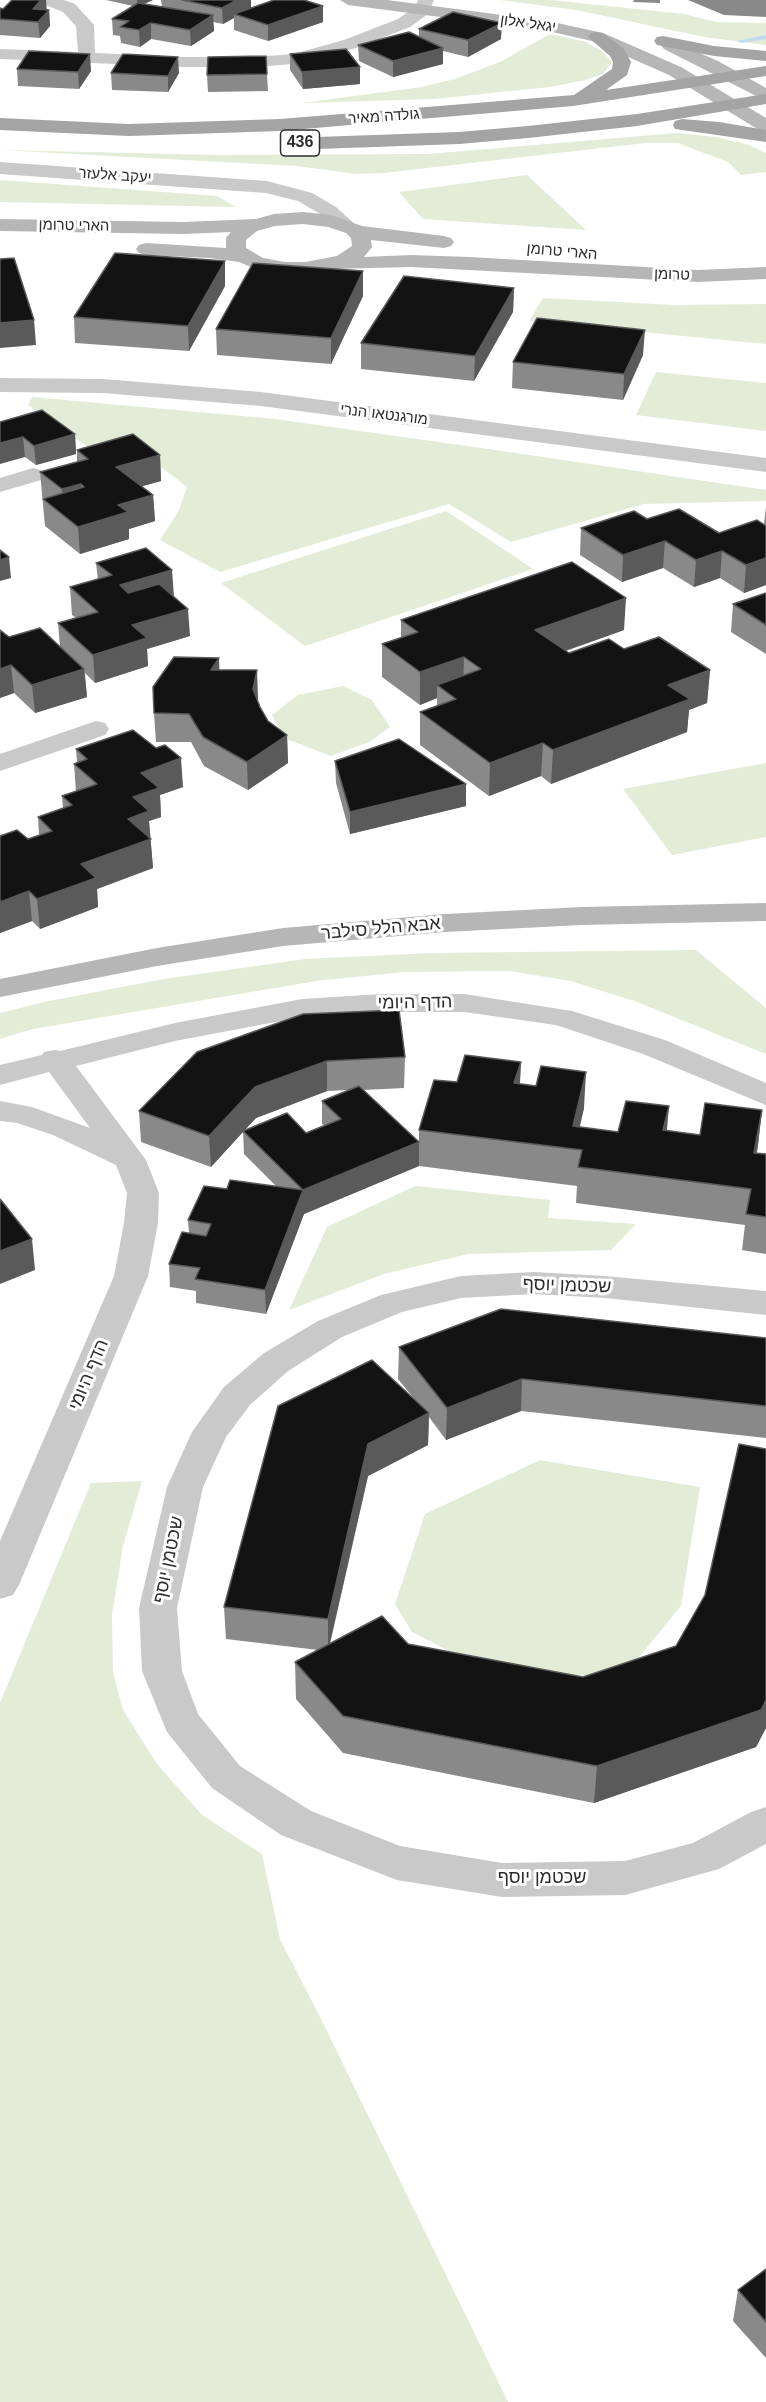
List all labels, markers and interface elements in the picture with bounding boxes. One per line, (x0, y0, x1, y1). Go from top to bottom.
street label: יגאל אלון (499, 11, 557, 37)
street label: גולדה מאיר (348, 106, 420, 128)
road number: 436 (280, 130, 320, 156)
street label: יעקב אלעזר (78, 164, 152, 188)
street label: הארי טרומן (38, 216, 110, 236)
street label: הארי טרומן (526, 240, 598, 264)
street label: טרומן (654, 265, 690, 285)
street label: מורגנטאו הנרי (339, 401, 429, 429)
street label: אבא הלל סילבר (320, 913, 442, 945)
street label: הדף היומי (377, 992, 453, 1014)
street label: שכטמן יוסף (522, 1274, 612, 1298)
street label: הדף היומי (64, 1336, 114, 1414)
street label: שכטמן יוסף (149, 1514, 189, 1606)
street label: שכטמן יוסף (498, 1867, 586, 1889)

